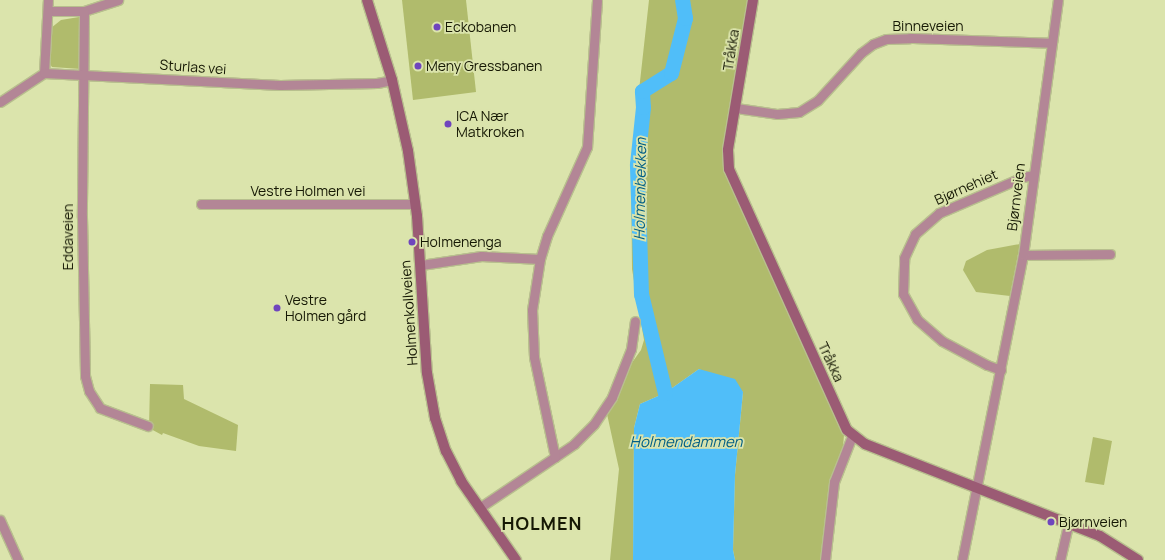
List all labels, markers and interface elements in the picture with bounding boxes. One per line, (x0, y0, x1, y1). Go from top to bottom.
street label: Binneveien (893, 18, 963, 34)
place label: Eckobanen (445, 19, 516, 35)
marker: Eckobanen (432, 22, 442, 32)
street label: Tråkka (719, 28, 743, 72)
street label: Sturlas vei (159, 56, 227, 78)
place label: Meny Gressbanen (426, 58, 542, 74)
marker: Meny Gressbanen (413, 61, 423, 71)
place label: ICA Nær Matkroken (456, 108, 524, 140)
marker: ICA Nær Matkroken (443, 119, 453, 129)
water label: Holmenbekken (630, 138, 650, 240)
street label: Bjørnveien (1004, 162, 1028, 232)
street label: Bjørnehiet (932, 166, 1000, 208)
street label: Vestre Holmen vei (251, 183, 365, 199)
street label: Eddaveien (60, 204, 76, 270)
place label: Holmenenga (420, 234, 502, 250)
marker: Holmenenga (407, 237, 417, 247)
street label: Holmenkollveien (397, 260, 421, 366)
place label: Vestre Holmen gård (285, 292, 366, 324)
marker: Vestre Holmen gård (272, 303, 282, 313)
street label: Tråkka (815, 339, 847, 385)
water label: Holmendammen (630, 433, 742, 451)
district label: HOLMEN (502, 512, 582, 534)
place label: Bjørnveien (1059, 514, 1127, 530)
marker: Bjørnveien (1046, 517, 1056, 527)

